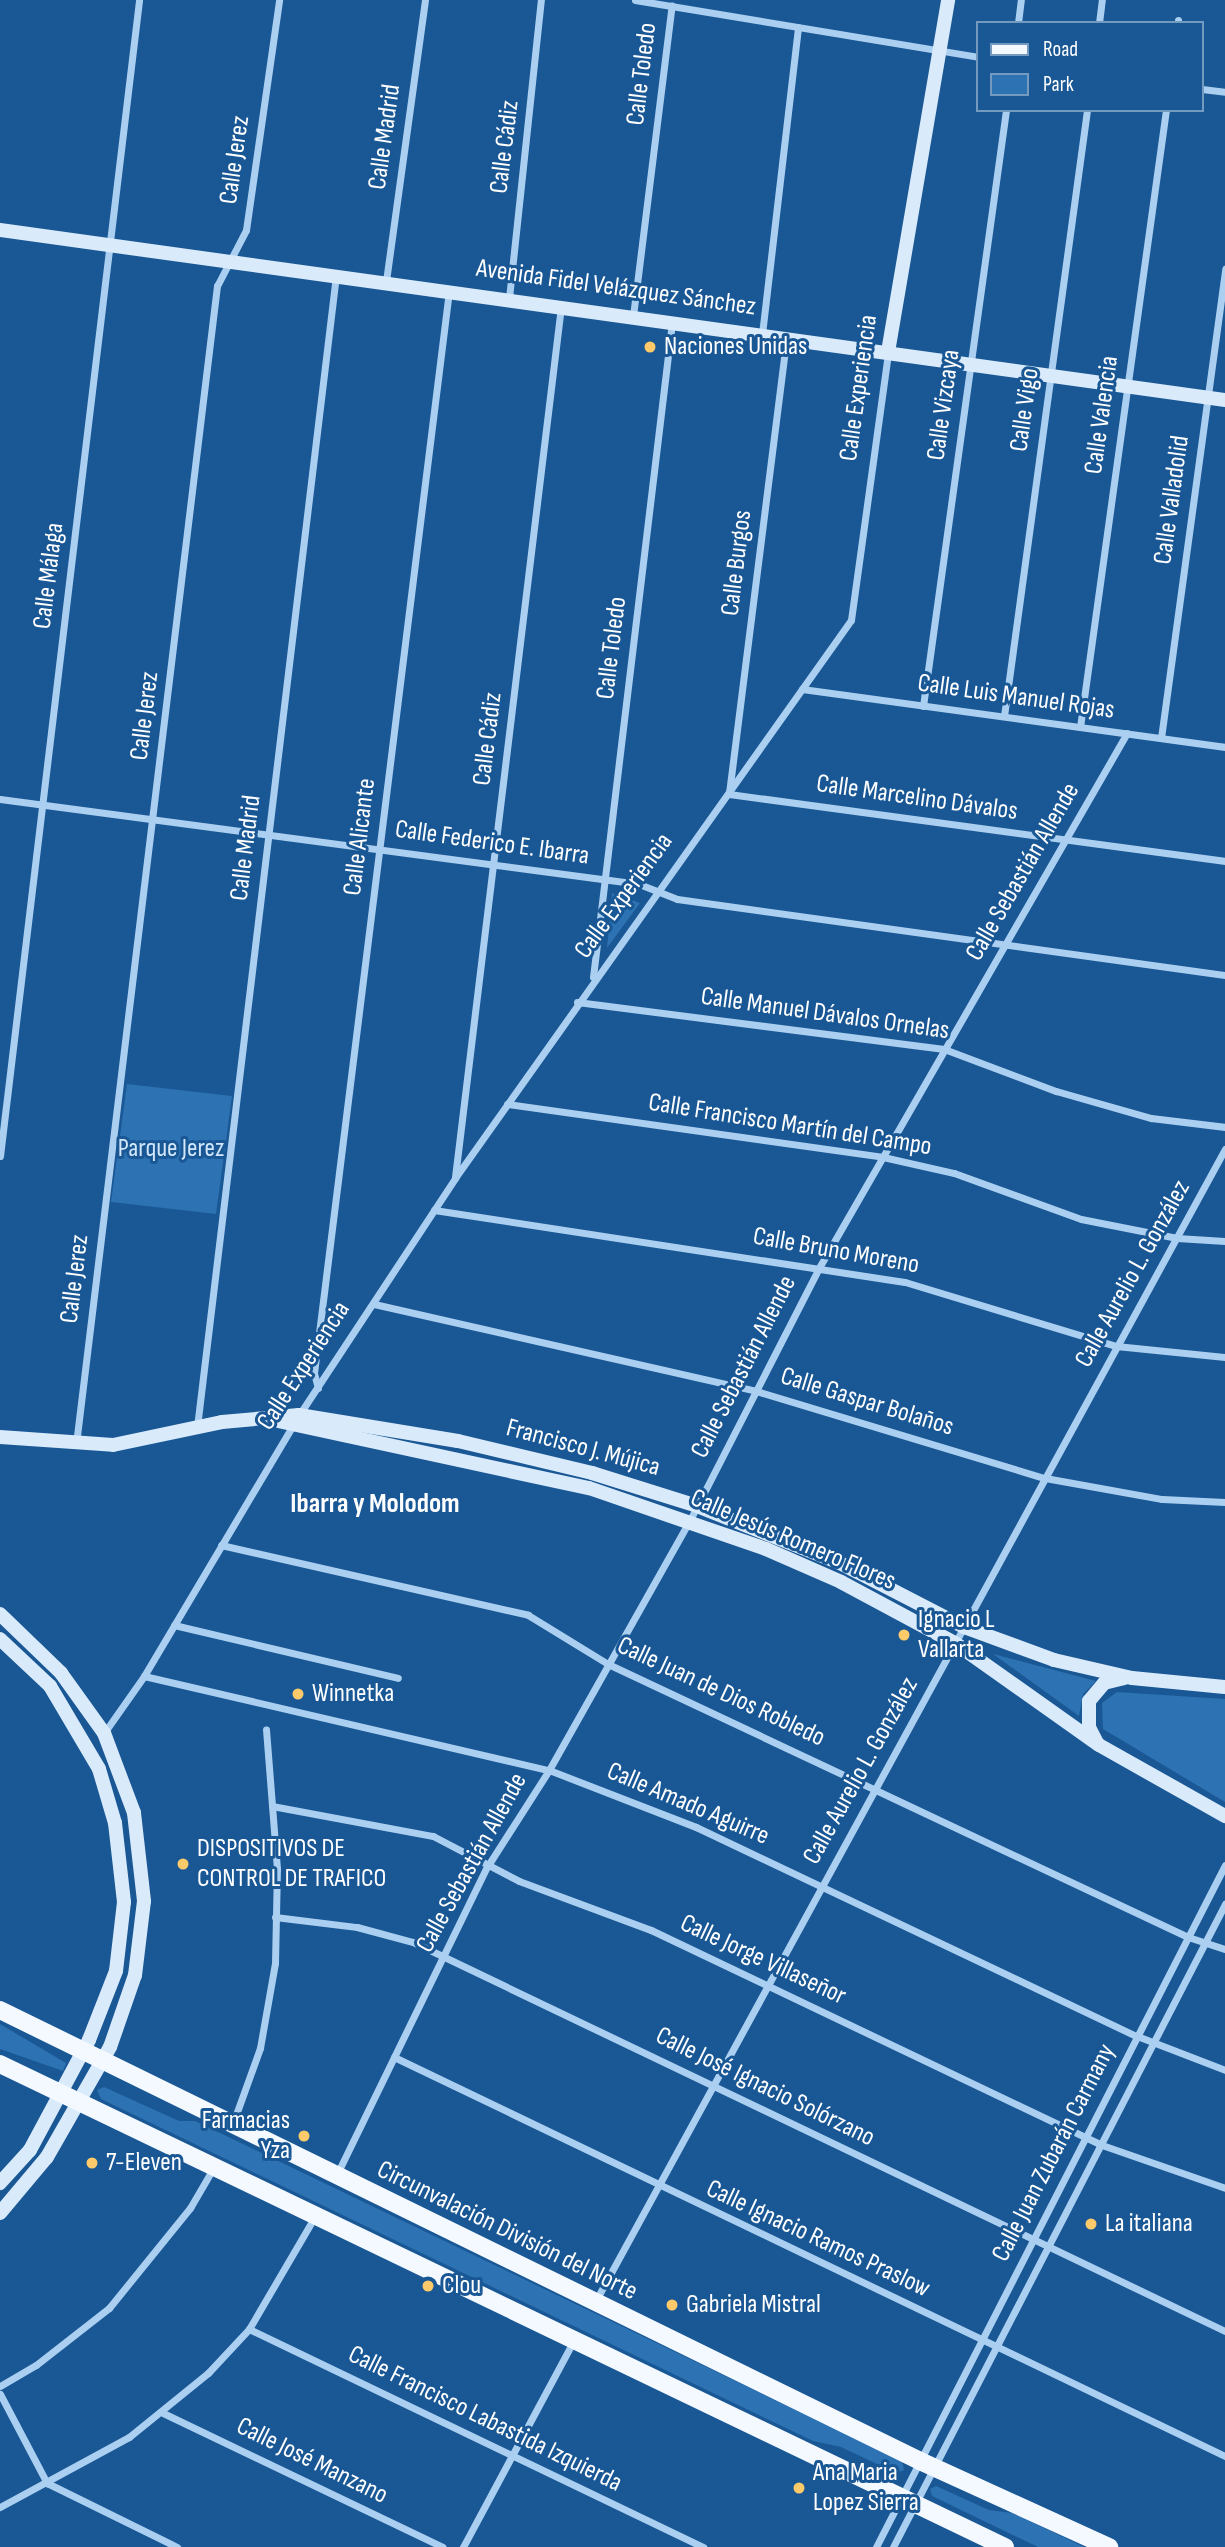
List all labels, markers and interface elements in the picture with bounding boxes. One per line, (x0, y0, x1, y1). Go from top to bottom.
street label: Calle Toledo (620, 21, 664, 127)
legend (976, 21, 1204, 112)
text: Road (1043, 37, 1078, 62)
text: Park (1043, 72, 1074, 97)
street label: Calle Madrid (362, 82, 408, 192)
street label: Calle Cádiz (484, 99, 526, 195)
street label: Calle Jerez (213, 114, 257, 206)
street label: Avenida Fidel Velázquez Sánchez (474, 253, 758, 323)
street label: Calle Experiencia (833, 313, 885, 463)
place label: Naciones Unidas (664, 331, 807, 363)
marker: Naciones Unidas (642, 339, 658, 355)
street label: Calle Vizcaya (921, 348, 967, 462)
street label: Calle Valencia (1078, 354, 1126, 476)
street label: Calle Vigo (1004, 366, 1046, 454)
street label: Calle Valladolid (1148, 434, 1196, 566)
street label: Calle Burgos (715, 508, 759, 618)
street label: Calle Málaga (27, 521, 71, 631)
street label: Calle Toledo (590, 595, 634, 701)
street label: Calle Luis Manuel Rojas (916, 668, 1116, 726)
street label: Calle Jerez (124, 670, 166, 762)
street label: Calle Cádiz (467, 691, 509, 787)
street label: Calle Marcelino Dávalos (814, 768, 1020, 828)
street label: Calle Alicante (337, 777, 383, 897)
street label: Calle Sebastián Allende (959, 778, 1087, 966)
street label: Calle Madrid (224, 794, 268, 902)
street label: Calle Federico E. Ibarra (393, 814, 591, 872)
street label: Calle Experiencia (568, 827, 680, 965)
street label: Calle Manuel Dávalos Ornelas (699, 981, 951, 1047)
street label: Calle Francisco Martín del Campo (646, 1087, 934, 1163)
park label: Parque Jerez (118, 1133, 224, 1165)
street label: Calle Aurelio L. González (1069, 1175, 1197, 1373)
street label: Calle Bruno Moreno (751, 1221, 921, 1281)
street label: Calle Jerez (54, 1233, 96, 1325)
street label: Calle Sebastián Allende (685, 1271, 803, 1463)
street label: Calle Experiencia (251, 1296, 357, 1436)
street label: Calle Gaspar Bolaños (777, 1361, 957, 1443)
street label: Francisco J. Mújica (503, 1413, 663, 1483)
street label: Calle Jesús Romero Flores (686, 1483, 900, 1597)
district label: Ibarra y Molodom (290, 1487, 460, 1521)
place label: Ignacio L Vallarta (918, 1604, 995, 1666)
marker: Ignacio L Vallarta (896, 1627, 912, 1643)
street label: Calle Juan de Dios Robledo (612, 1630, 830, 1754)
street label: Calle Aurelio L. González (797, 1672, 925, 1870)
place label: Winnetka (312, 1678, 394, 1710)
marker: Winnetka (290, 1686, 306, 1702)
street label: Calle Amado Aguirre (602, 1756, 774, 1852)
street label: Calle Sebastián Allende (410, 1768, 534, 1958)
place label: DISPOSITIVOS DE CONTROL DE TRAFICO (197, 1833, 386, 1895)
marker: DISPOSITIVOS DE CONTROL DE TRAFICO (175, 1856, 191, 1872)
street label: Calle Jorge Villaseñor (675, 1908, 851, 2012)
street label: Calle José Ignacio Solórzano (650, 2020, 880, 2154)
street label: Calle Juan Zubarán Carmany (986, 2039, 1122, 2267)
place label: Farmacias Yza (202, 2105, 290, 2166)
marker: Farmacias Yza (296, 2128, 312, 2144)
place label: 7-Eleven (106, 2147, 182, 2179)
street label: Circunvalación División del Norte (372, 2154, 642, 2308)
marker: 7-Eleven (84, 2155, 100, 2171)
street label: Calle Ignacio Ramos Praslow (701, 2173, 935, 2305)
place label: La italiana (1105, 2208, 1193, 2240)
marker: La italiana (1083, 2216, 1099, 2232)
place label: Clou (442, 2270, 481, 2302)
marker: Clou (420, 2278, 436, 2294)
place label: Gabriela Mistral (686, 2289, 821, 2321)
marker: Gabriela Mistral (664, 2297, 680, 2313)
street label: Calle Francisco Labastida Izquierda (343, 2339, 627, 2499)
street label: Calle José Manzano (231, 2411, 393, 2511)
place label: Ana Maria Lopez Sierra (813, 2457, 919, 2518)
marker: Ana Maria Lopez Sierra (791, 2480, 807, 2496)

